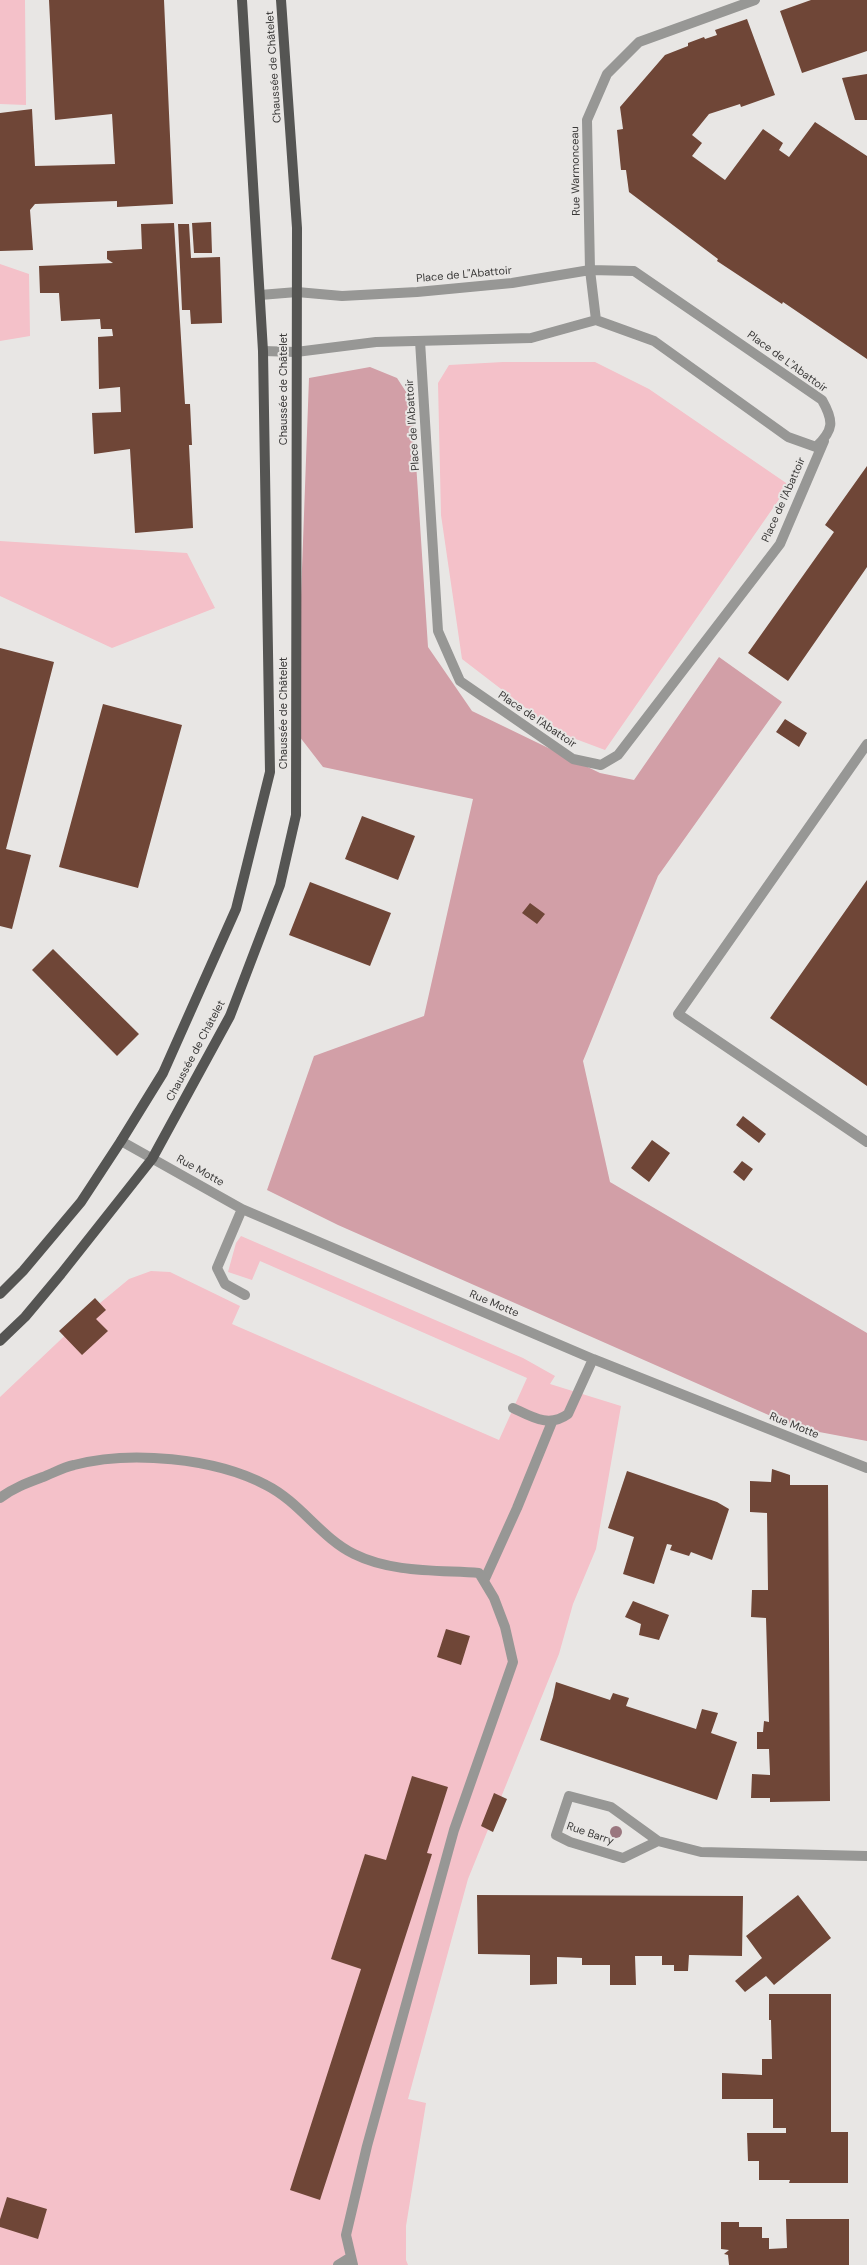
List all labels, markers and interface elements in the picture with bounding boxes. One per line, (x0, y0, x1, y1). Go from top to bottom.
street label: Chaussée de Châtelet (263, 11, 285, 123)
street label: Rue Warmonceau (569, 126, 583, 216)
street label: Place de L"Abattoir (416, 264, 512, 286)
street label: Place de L"Abattoir (744, 329, 830, 395)
street label: Chaussée de Châtelet (277, 333, 291, 445)
street label: Place de l'Abattoir (403, 379, 423, 471)
street label: Place de l'Abattoir (759, 455, 809, 545)
street label: Chaussée de Châtelet (277, 657, 291, 769)
street label: Place de l'Abattoir (495, 689, 579, 751)
street label: Chaussée de Châtelet (164, 998, 228, 1104)
street label: Rue Motte (174, 1153, 226, 1189)
street label: Rue Motte (467, 1288, 521, 1320)
street label: Rue Motte (767, 1410, 821, 1442)
street label: Rue Barry (565, 1820, 615, 1848)

